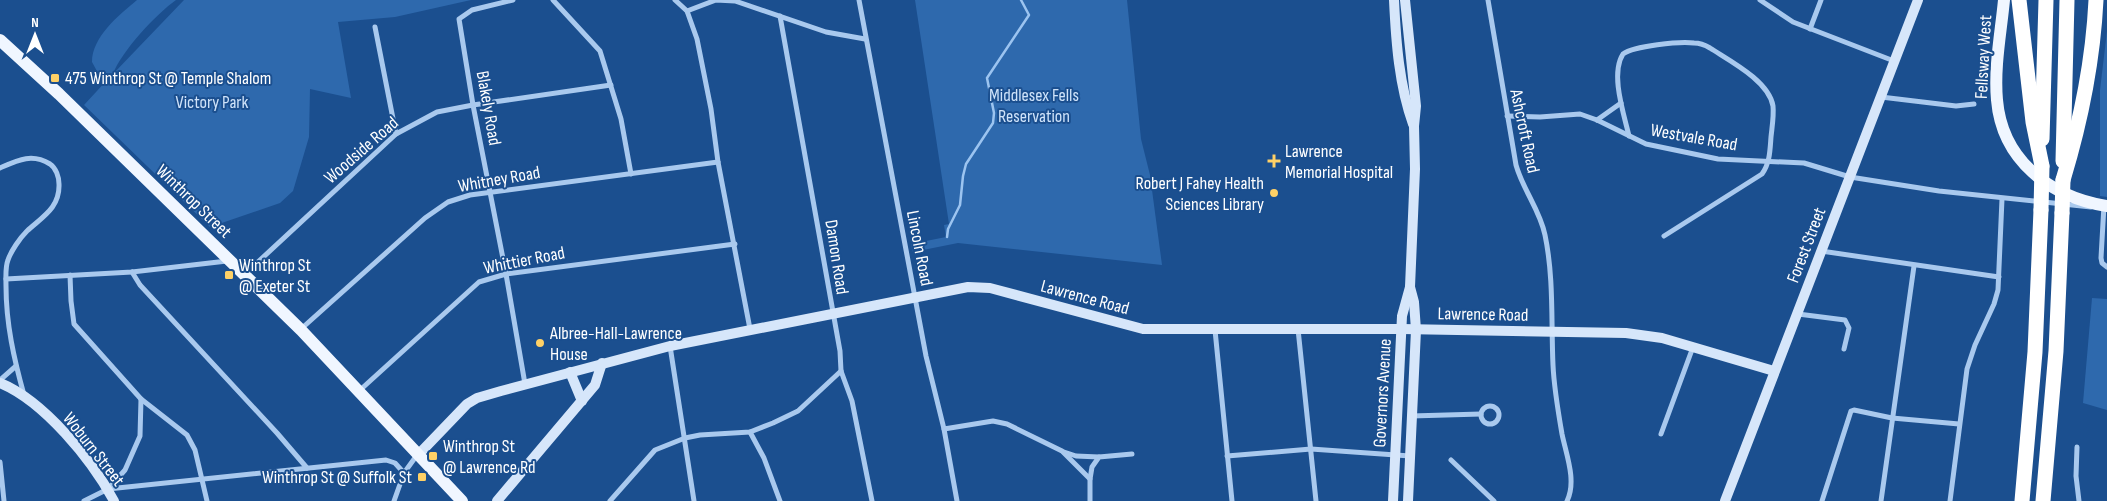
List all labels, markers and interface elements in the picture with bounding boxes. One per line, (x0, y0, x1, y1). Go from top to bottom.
north arrow (10, 10, 60, 60)
text: N (31, 14, 39, 31)
street label: Fellsway West (1971, 14, 1996, 100)
place label: 475 Winthrop St @ Temple Shalom (65, 68, 271, 89)
street label: Blakely Road (472, 69, 505, 147)
marker: 475 Winthrop St @ Temple Shalom (49, 72, 61, 84)
park label: Middlesex Fells Reservation (989, 85, 1079, 127)
street label: Ashcroft Road (1505, 86, 1544, 175)
park label: Victory Park (176, 92, 249, 113)
street label: Woodside Road (320, 113, 403, 188)
street label: Westvale Road (1649, 120, 1739, 155)
place label: Lawrence Memorial Hospital (1285, 141, 1393, 183)
marker: Lawrence Memorial Hospital (1267, 154, 1281, 168)
street label: Winthrop Street (152, 160, 236, 243)
street label: Whitney Road (456, 162, 542, 197)
place label: Robert J Fahey Health Sciences Library (1136, 173, 1264, 215)
marker: Robert J Fahey Health Sciences Library (1268, 187, 1280, 199)
street label: Forest Street (1783, 204, 1831, 286)
street label: Lincoln Road (902, 209, 937, 288)
street label: Damon Road (820, 218, 853, 296)
street label: Whittier Road (482, 242, 567, 279)
place label: Winthrop St @ Exeter St (239, 255, 311, 297)
marker: Winthrop St @ Exeter St (223, 269, 235, 281)
street label: Lawrence Road (1038, 276, 1131, 319)
street label: Lawrence Road (1437, 303, 1528, 326)
place label: Albree-Hall-Lawrence House (549, 323, 682, 365)
marker: Albree-Hall-Lawrence House (534, 337, 546, 349)
street label: Governors Avenue (1369, 338, 1396, 448)
street label: Woburn Street (58, 408, 129, 491)
place label: Winthrop St @ Lawrence Rd (443, 436, 536, 478)
marker: Winthrop St @ Lawrence Rd (427, 450, 439, 462)
place label: Winthrop St @ Suffolk St (262, 467, 413, 488)
marker: Winthrop St @ Suffolk St (416, 471, 428, 483)

